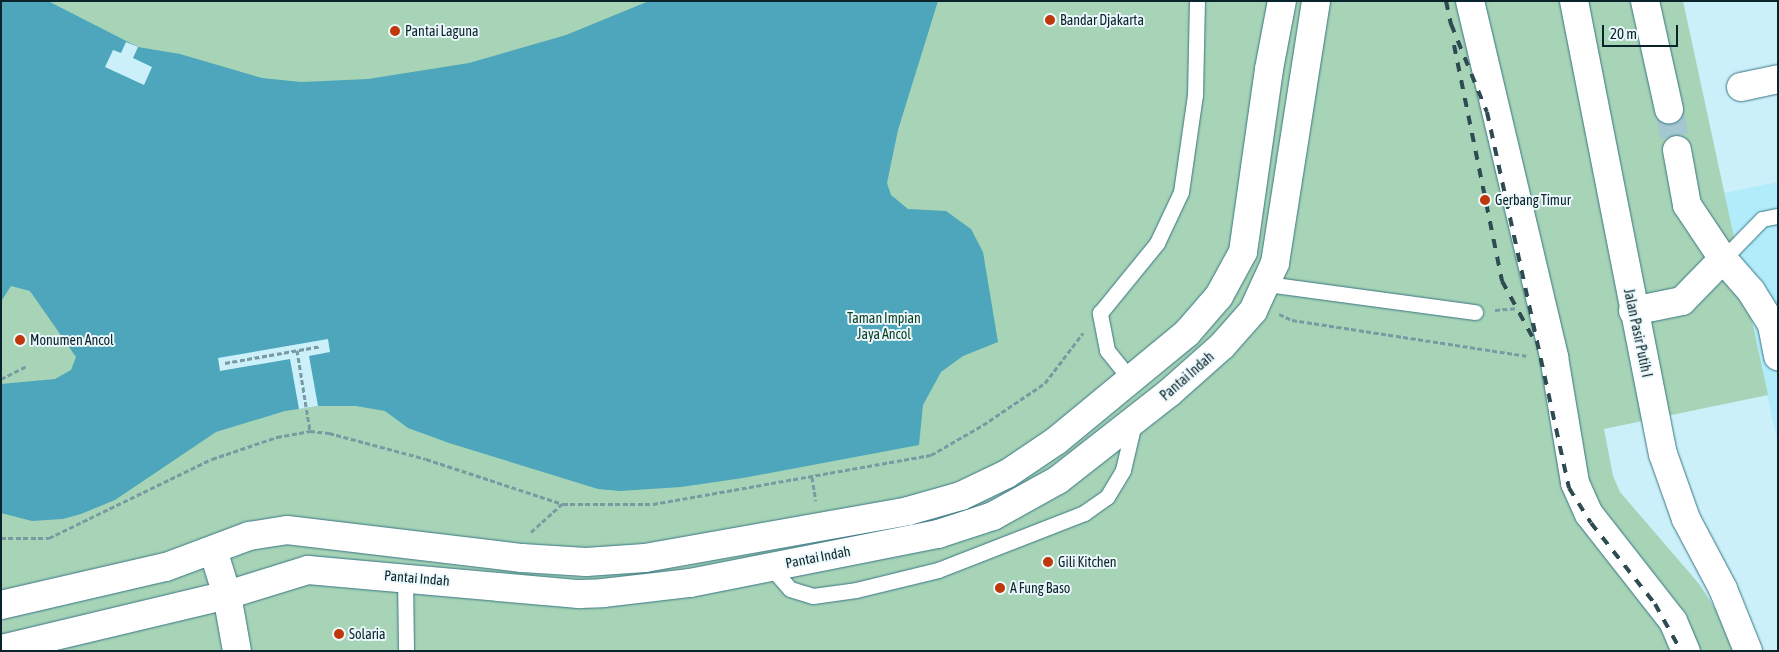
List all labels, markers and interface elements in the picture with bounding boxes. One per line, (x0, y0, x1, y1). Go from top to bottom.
place label: Bandar Djakarta (1060, 12, 1144, 28)
marker: Bandar Djakarta (1044, 14, 1056, 26)
scale bar (1604, 15, 1680, 47)
place label: Pantai Laguna (405, 23, 479, 39)
marker: Pantai Laguna (389, 25, 401, 37)
text: 20 m (1610, 25, 1637, 42)
place label: Gerbang Timur (1495, 192, 1571, 208)
marker: Gerbang Timur (1479, 194, 1491, 206)
street label: Jalan Pasir Putih I (1620, 287, 1656, 379)
park label: Taman Impian Jaya Ancol (847, 310, 921, 342)
place label: Monumen Ancol (30, 332, 114, 348)
marker: Monumen Ancol (14, 334, 26, 346)
street label: Pantai Indah (1157, 348, 1217, 404)
street label: Pantai Indah (784, 542, 852, 572)
place label: Gili Kitchen (1058, 554, 1117, 570)
marker: Gili Kitchen (1042, 556, 1054, 568)
street label: Pantai Indah (383, 567, 451, 589)
place label: A Fung Baso (1010, 580, 1070, 596)
marker: A Fung Baso (994, 582, 1006, 594)
place label: Solaria (349, 626, 386, 642)
marker: Solaria (333, 628, 345, 640)

